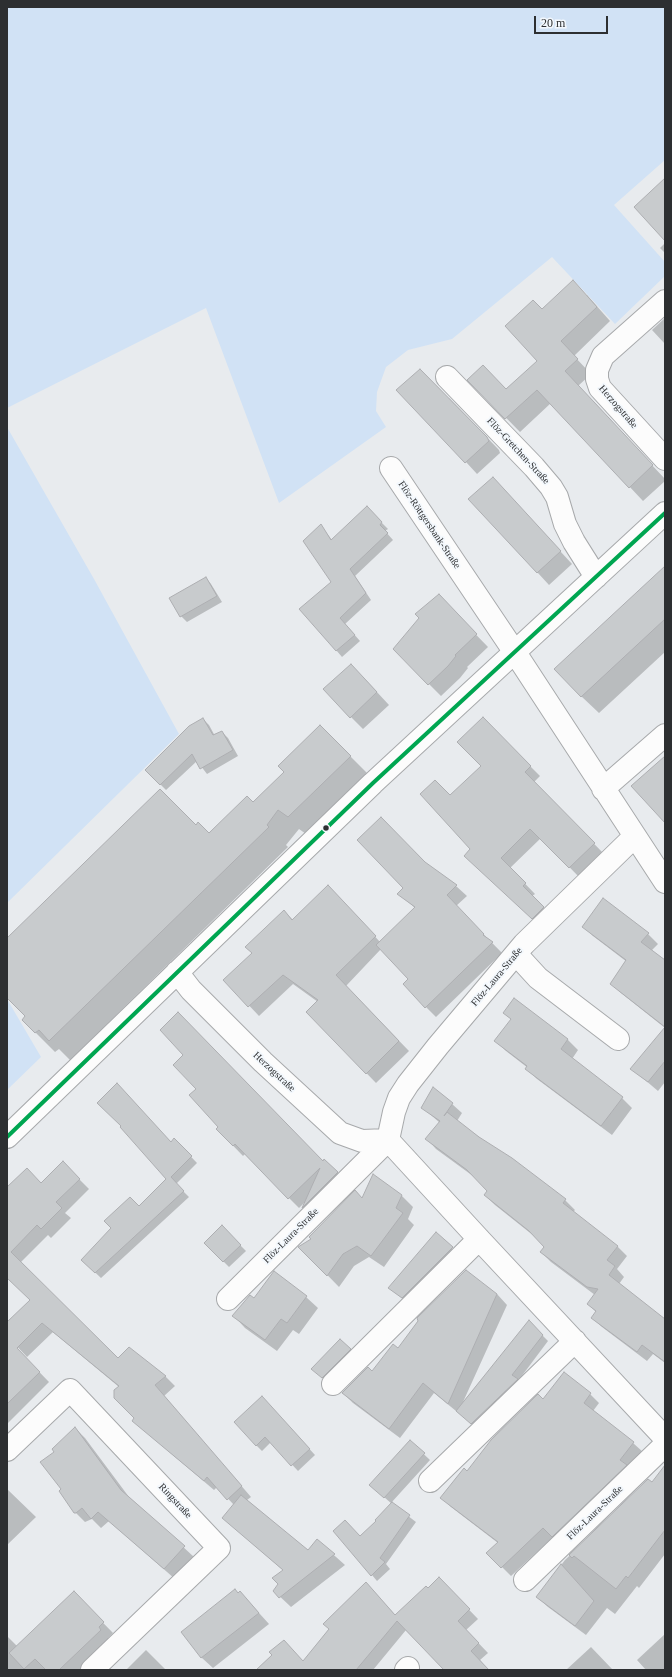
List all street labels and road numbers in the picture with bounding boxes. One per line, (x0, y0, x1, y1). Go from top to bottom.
street label: Herzogstraße (596, 383, 640, 431)
street label: Flöz-Gretchen-Straße (484, 415, 552, 487)
street label: Flöz-Röttgersbank-Straße (395, 479, 463, 571)
street label: Flöz-Laura-Straße (469, 945, 525, 1009)
street label: Herzogstraße (250, 1049, 298, 1095)
street label: Flöz-Laura-Straße (261, 1206, 321, 1266)
street label: Ringstraße (156, 1481, 194, 1521)
street label: Flöz-Laura-Straße (564, 1483, 626, 1543)

